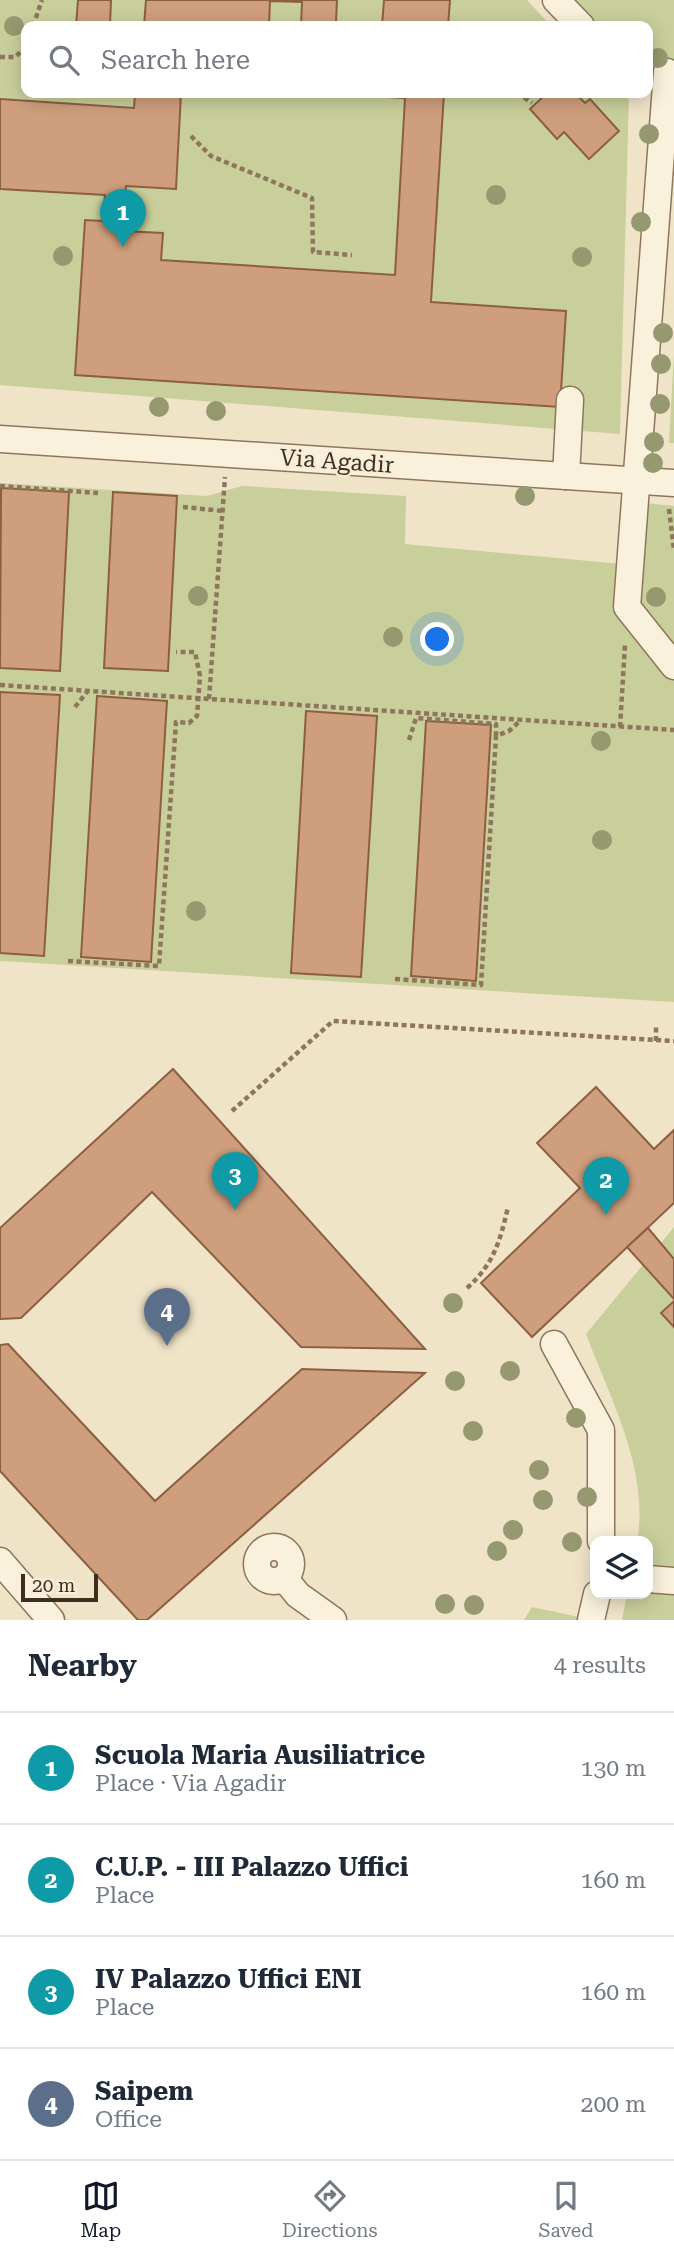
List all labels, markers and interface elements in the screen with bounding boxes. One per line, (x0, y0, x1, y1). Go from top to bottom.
search box (21, 21, 653, 98)
icon: search (45, 41, 83, 79)
text: Search here (101, 45, 250, 75)
pin: 1 (100, 189, 146, 247)
street label: Via Agadir (279, 444, 395, 479)
your location (420, 622, 454, 656)
pin: 3 (212, 1152, 258, 1210)
pin: 2 (583, 1157, 629, 1215)
pin: 4 (144, 1288, 190, 1346)
map controls (590, 1536, 653, 1599)
button: layers (590, 1536, 653, 1599)
scale bar (21, 1571, 98, 1603)
text: 20 m (32, 1574, 75, 1597)
text: Nearby (28, 1648, 137, 1683)
text: 4 results (554, 1652, 646, 1679)
text: Scuola Maria Ausiliatrice (95, 1740, 425, 1770)
text: 1 (45, 1755, 57, 1782)
text: 130 m (581, 1755, 646, 1782)
text: Place · Via Agadir (95, 1770, 286, 1797)
text: C.U.P. - III Palazzo Uffici (95, 1852, 408, 1882)
text: 2 (45, 1867, 57, 1894)
text: 160 m (581, 1867, 646, 1894)
text: Place (95, 1882, 154, 1909)
text: IV Palazzo Uffici ENI (95, 1964, 362, 1994)
text: 3 (45, 1979, 57, 2006)
text: 160 m (581, 1979, 646, 2006)
text: Place (95, 1994, 154, 2021)
text: Saipem (95, 2076, 193, 2106)
text: 4 (45, 2091, 57, 2118)
text: 200 m (581, 2091, 646, 2118)
text: Office (95, 2106, 162, 2133)
tab: Map (80, 2177, 121, 2242)
tab: Directions (282, 2177, 378, 2242)
tab: Saved (538, 2177, 594, 2242)

